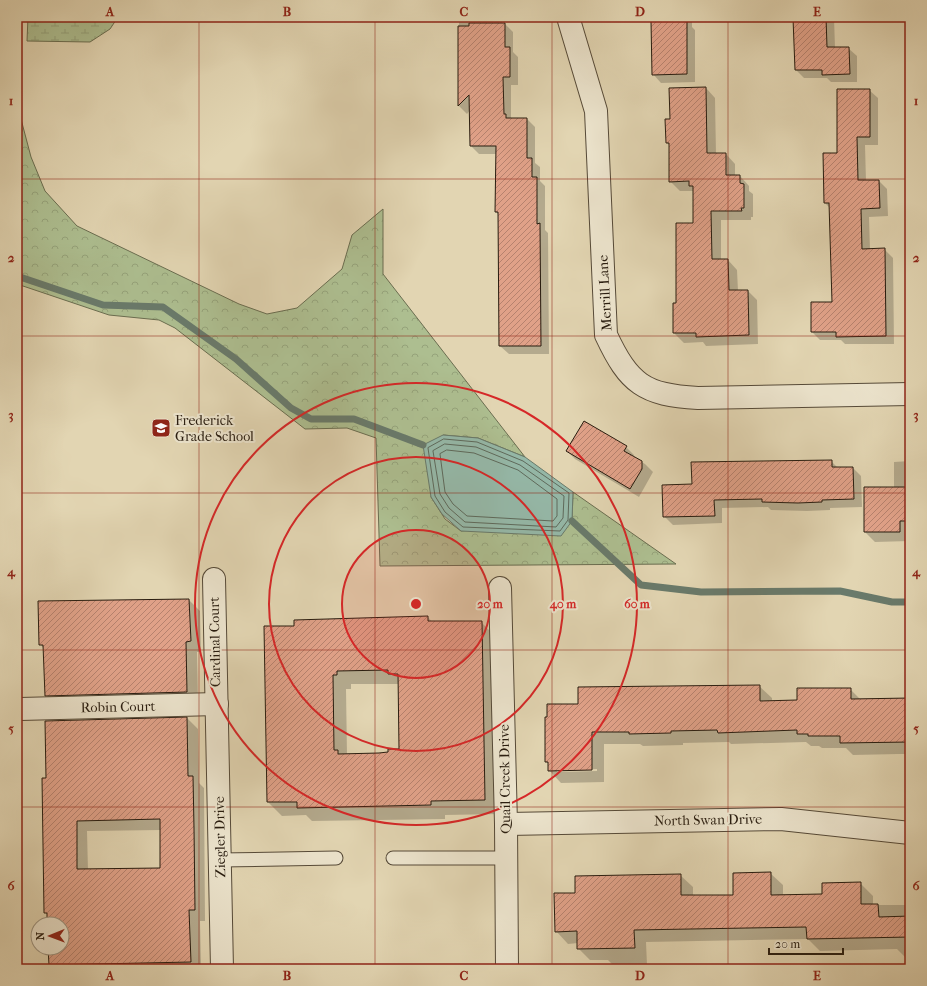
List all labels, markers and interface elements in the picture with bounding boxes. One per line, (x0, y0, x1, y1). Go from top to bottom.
text: A (105, 4, 115, 19)
text: B (283, 4, 292, 19)
text: C (460, 4, 469, 19)
text: D (635, 4, 645, 19)
text: E (813, 4, 821, 19)
text: 1 (9, 93, 14, 108)
text: 1 (914, 93, 919, 108)
text: 2 (8, 250, 15, 265)
text: 2 (913, 250, 920, 265)
street label: Merrill Lane (595, 254, 615, 332)
text: 3 (8, 407, 14, 423)
text: 3 (913, 407, 919, 423)
place label: Frederick Grade School (175, 412, 254, 445)
school or university icon: Frederick Grade School (150, 417, 172, 439)
text: 4 (6, 564, 16, 580)
text: 4 (911, 564, 921, 580)
street label: Cardinal Court (206, 597, 224, 687)
centre of rings (409, 597, 423, 611)
text: 20 m (477, 597, 504, 611)
text: 40 m (549, 597, 577, 612)
text: 60 m (624, 597, 651, 611)
street label: Robin Court (80, 698, 156, 716)
text: 5 (8, 721, 14, 736)
text: 5 (913, 721, 919, 736)
street label: Quail Creek Drive (496, 724, 514, 834)
street label: Ziegler Drive (211, 796, 229, 878)
street label: North Swan Drive (654, 811, 762, 829)
text: 6 (7, 878, 15, 893)
text: 6 (912, 878, 920, 893)
north arrow (30, 916, 70, 956)
scale bar (769, 930, 843, 956)
text: N (34, 931, 47, 940)
text: 20 m (775, 937, 800, 951)
text: A (105, 968, 115, 983)
text: B (283, 968, 292, 983)
text: C (460, 968, 469, 983)
text: D (635, 968, 645, 983)
text: E (813, 968, 821, 983)

